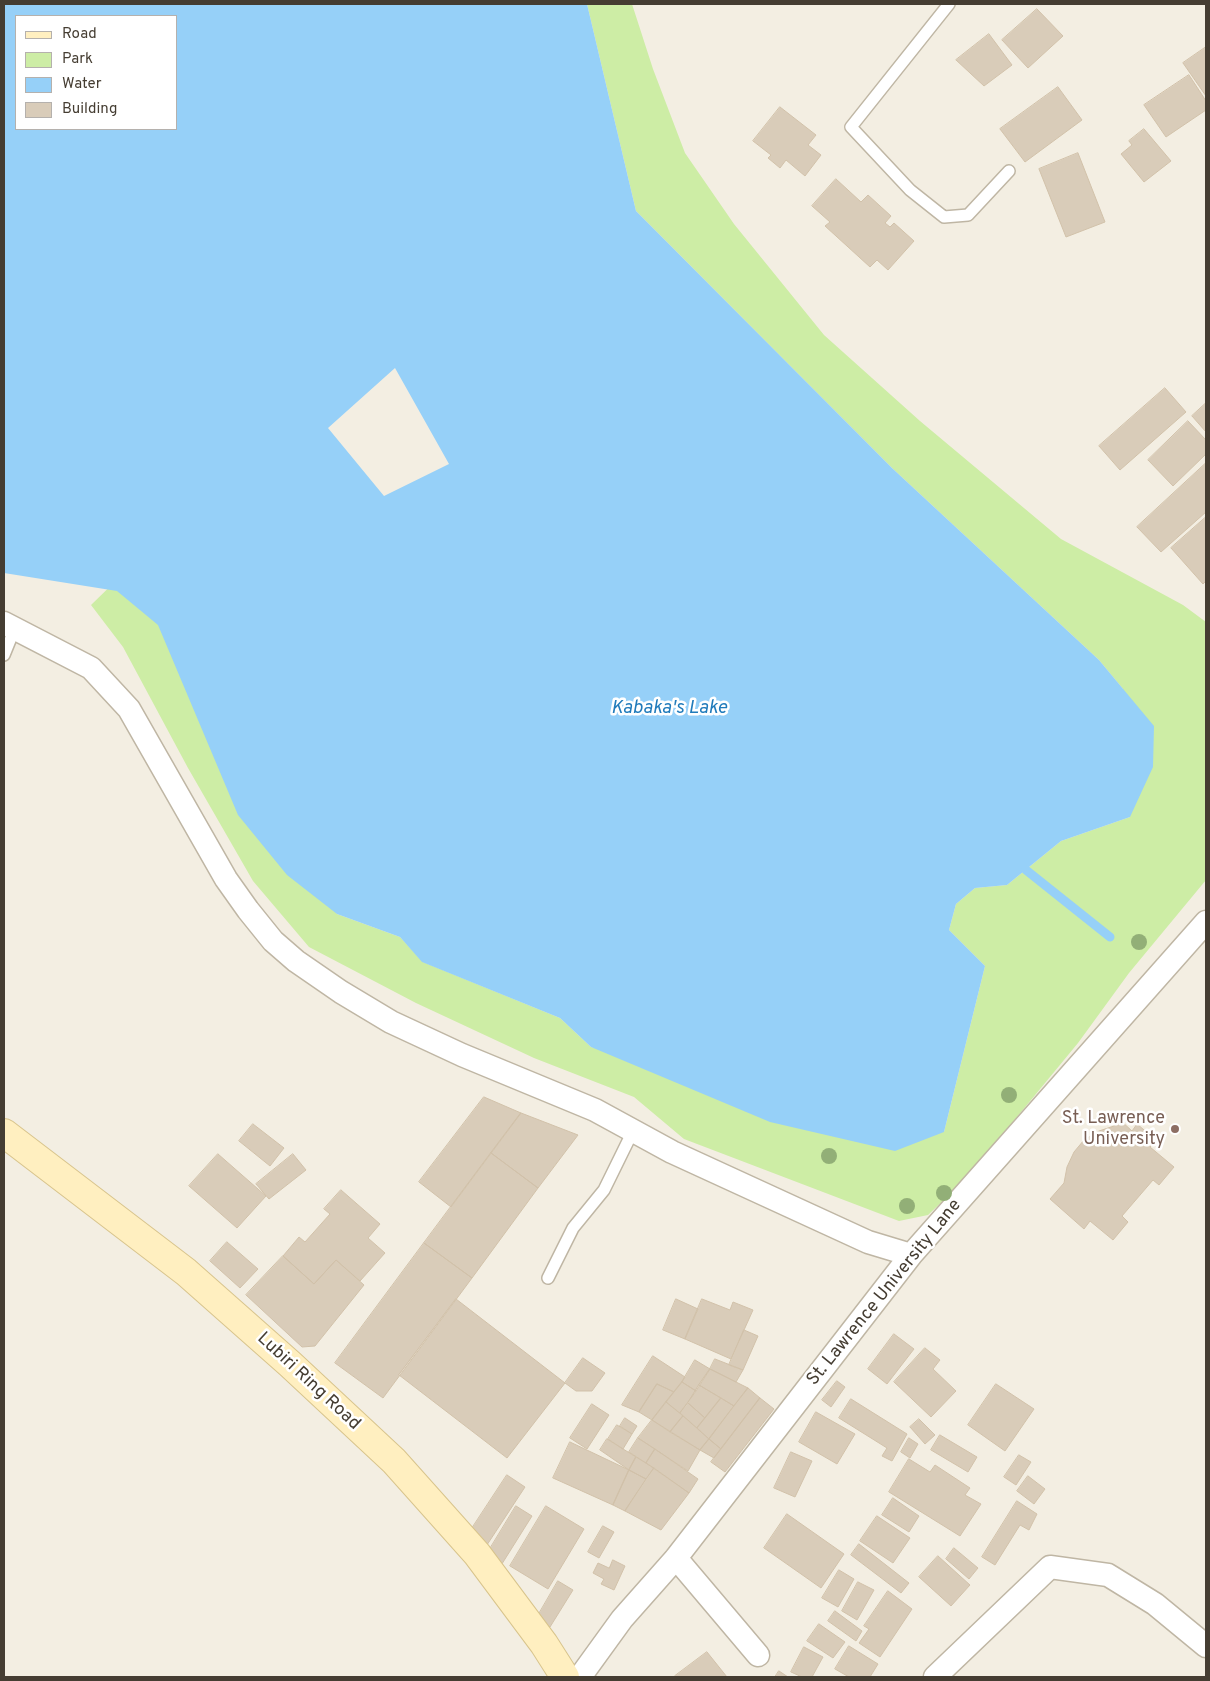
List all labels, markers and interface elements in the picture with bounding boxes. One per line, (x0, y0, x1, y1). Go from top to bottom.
legend (15, 15, 178, 130)
text: Road (62, 25, 97, 44)
text: Park (62, 50, 93, 69)
text: Water (62, 75, 101, 94)
text: Building (62, 100, 117, 119)
water label: Kabaka's Lake (611, 698, 727, 720)
place label: St. Lawrence University (1062, 1108, 1165, 1150)
marker: St. Lawrence University (1169, 1123, 1181, 1135)
street label: St. Lawrence University Lane (803, 1195, 967, 1391)
street label: Lubiri Ring Road (252, 1329, 364, 1435)

